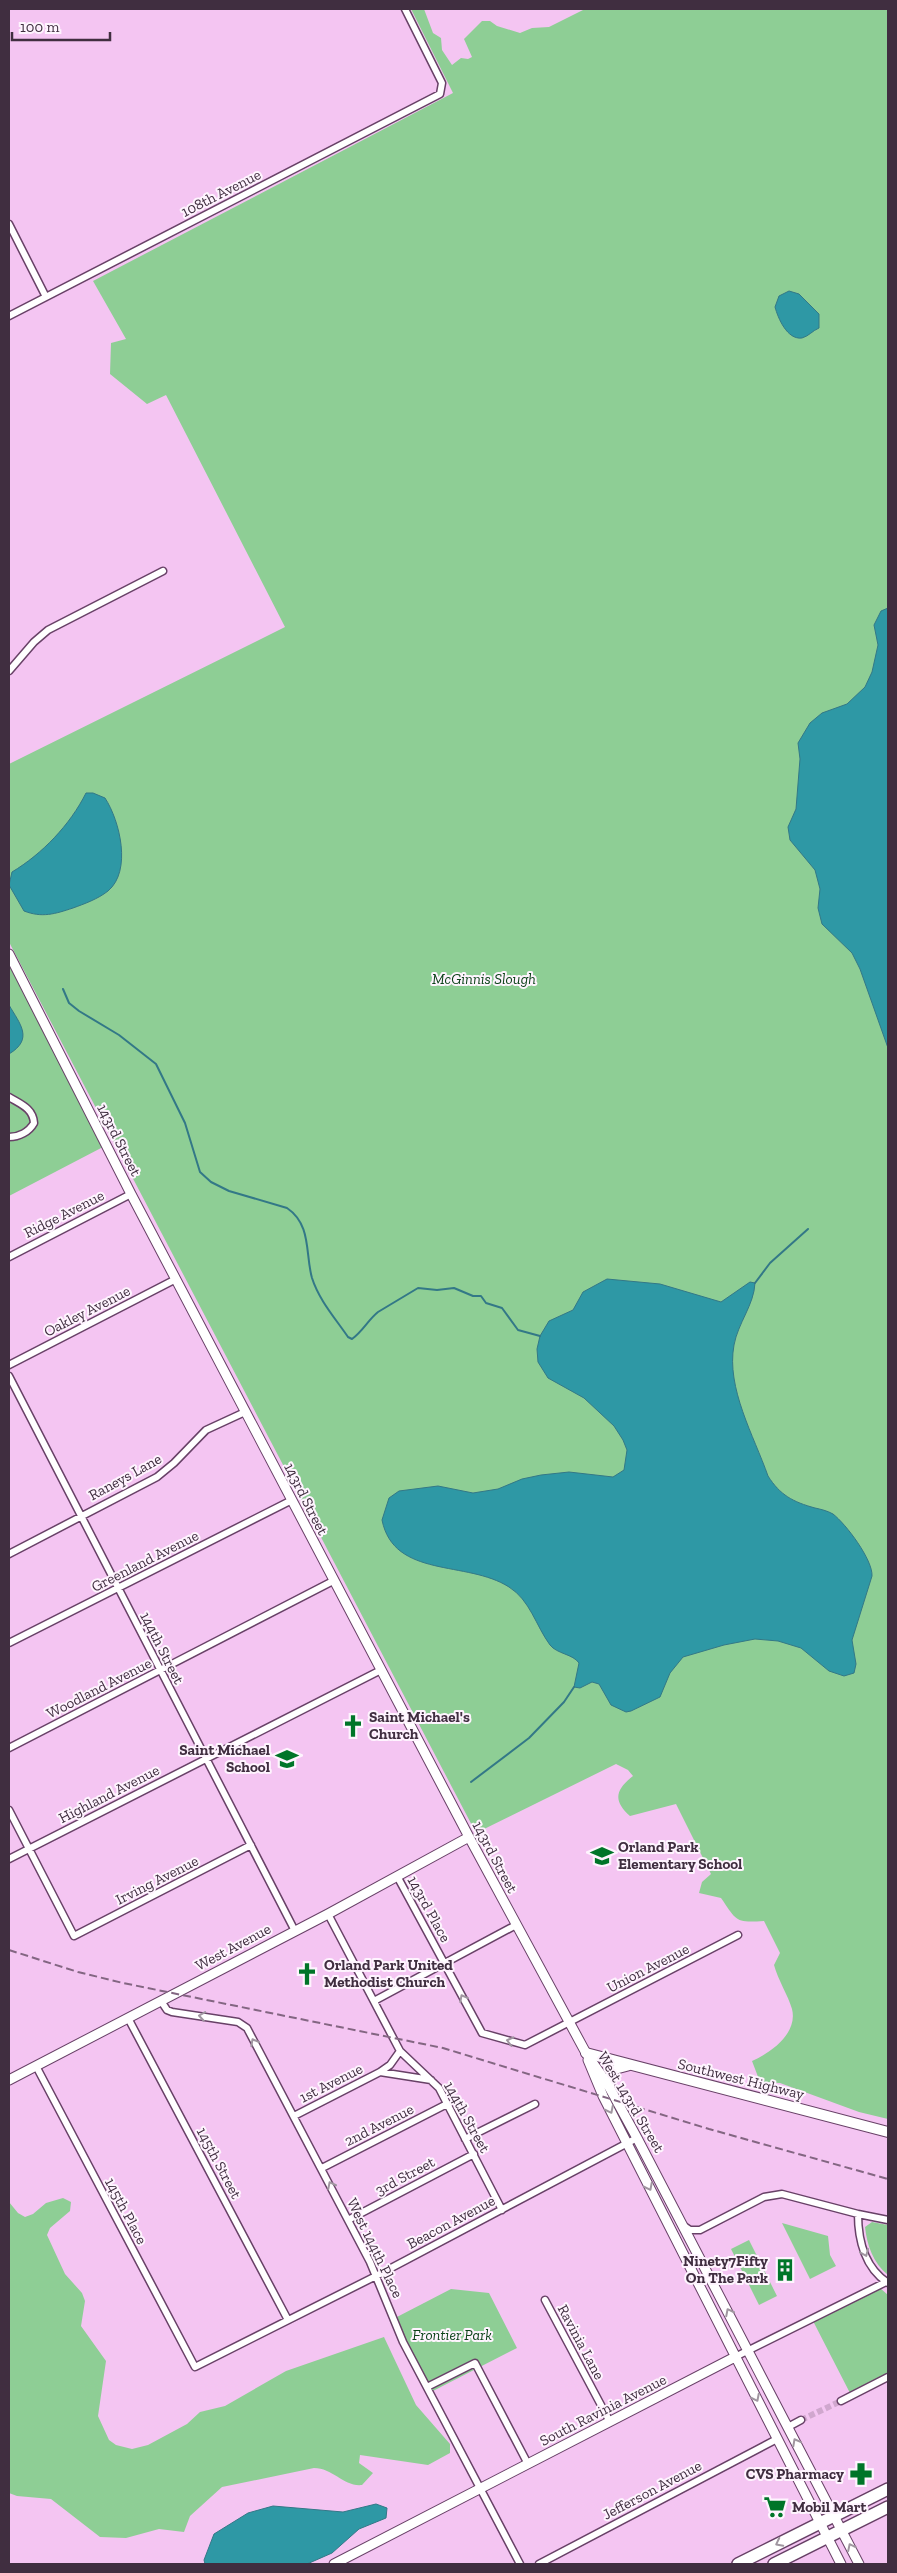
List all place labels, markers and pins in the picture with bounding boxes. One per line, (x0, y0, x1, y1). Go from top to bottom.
place label: Saint Michael's Church (369, 1708, 470, 1743)
church icon: Saint Michael's Church (340, 1713, 366, 1739)
place label: Saint Michael School (179, 1741, 270, 1776)
school or university icon: Saint Michael School (274, 1746, 300, 1772)
place label: Orland Park Elementary School (618, 1838, 742, 1873)
school or university icon: Orland Park Elementary School (589, 1843, 615, 1869)
place label: Orland Park United Methodist Church (324, 1956, 453, 1991)
church icon: Orland Park United Methodist Church (294, 1961, 320, 1987)
place label: Ninety7Fifty On The Park (683, 2252, 769, 2287)
building icon: Ninety7Fifty On The Park (772, 2257, 798, 2283)
pharmacy icon: CVS Pharmacy (848, 2461, 874, 2487)
place label: CVS Pharmacy (746, 2465, 844, 2483)
supermarket icon: Mobil Mart (762, 2494, 788, 2520)
place label: Mobil Mart (792, 2498, 867, 2516)

